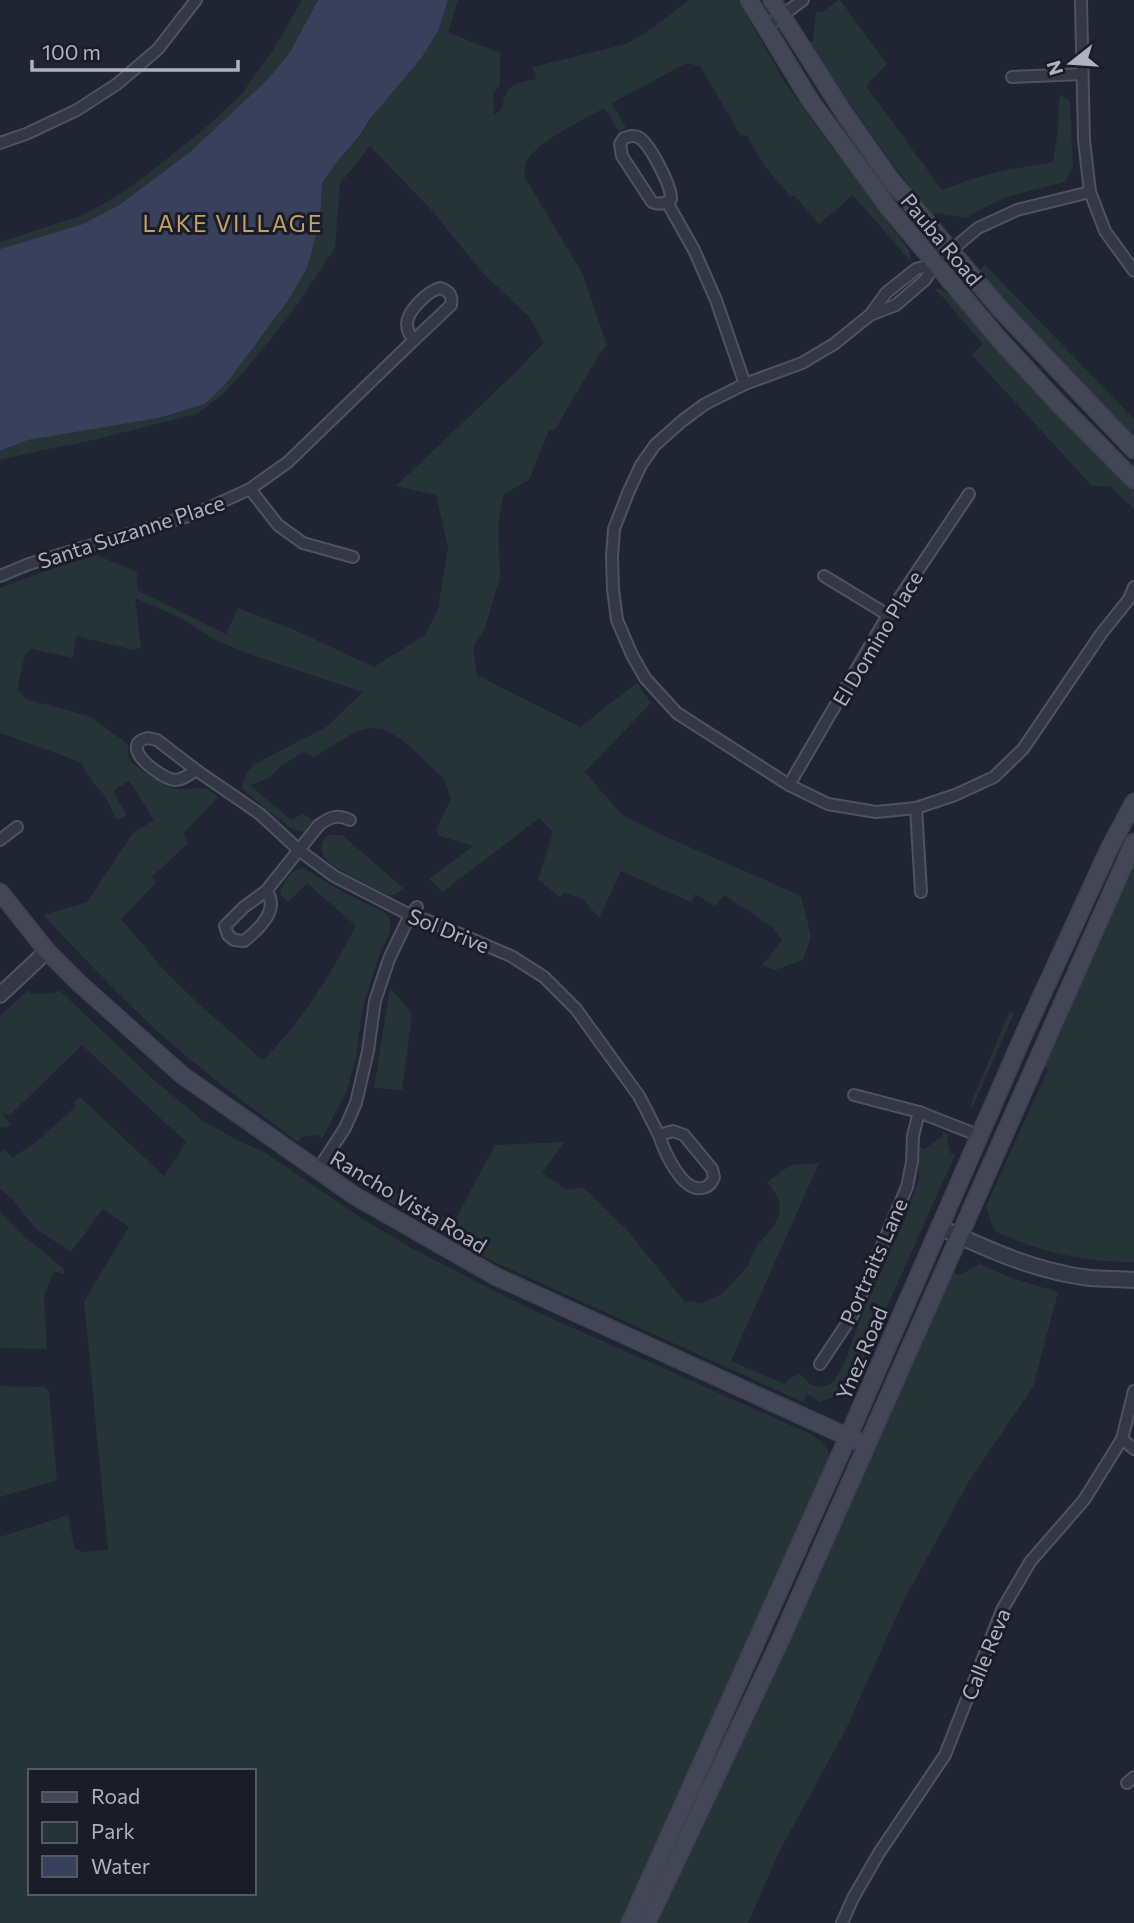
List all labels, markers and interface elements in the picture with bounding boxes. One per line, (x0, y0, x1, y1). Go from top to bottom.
scale bar (32, 28, 238, 72)
north arrow (1036, 28, 1106, 98)
text: 100 m (42, 39, 101, 64)
text: N (1041, 58, 1067, 78)
street label: Pauba Road (896, 188, 988, 290)
district label: LAKE VILLAGE (143, 209, 323, 237)
street label: Santa Suzanne Place (35, 489, 227, 573)
street label: El Domino Place (827, 566, 927, 710)
street label: Sol Drive (405, 902, 493, 958)
street label: Rancho Vista Road (326, 1144, 492, 1258)
street label: Portraits Lane (834, 1194, 912, 1328)
street label: Ynez Road (830, 1303, 892, 1403)
street label: Calle Reva (955, 1604, 1015, 1704)
legend (28, 1769, 256, 1895)
text: Road (91, 1783, 140, 1808)
text: Park (91, 1818, 135, 1843)
text: Water (91, 1853, 150, 1878)

